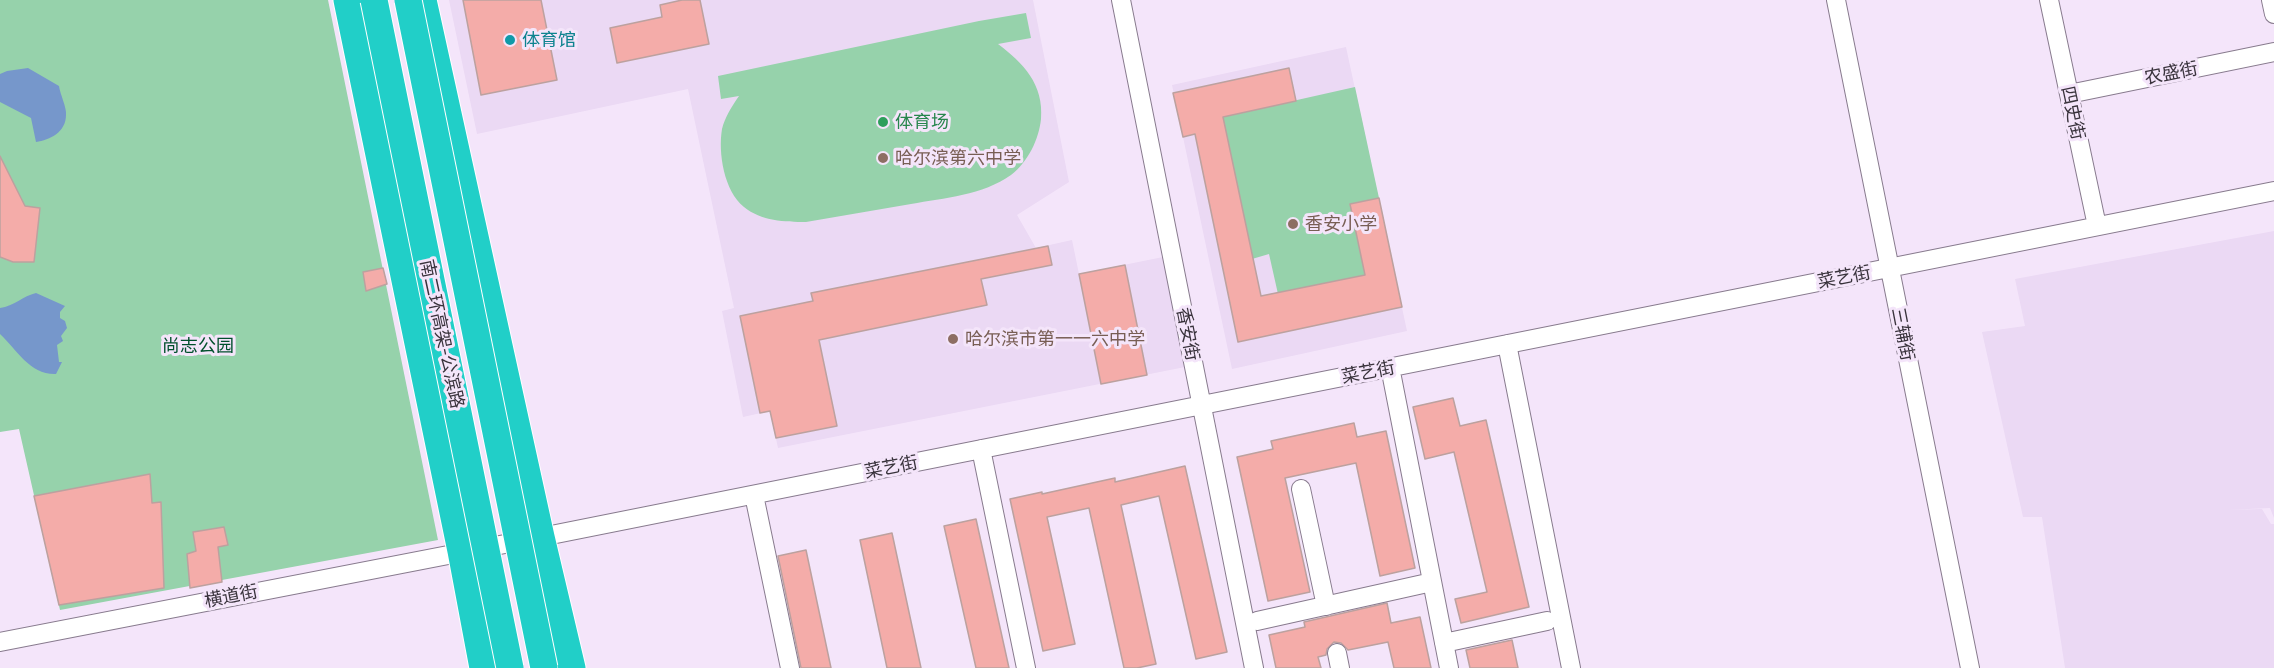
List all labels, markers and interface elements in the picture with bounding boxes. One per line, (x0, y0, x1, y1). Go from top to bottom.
place label: 体育馆 (522, 29, 576, 51)
marker: 体育馆 (503, 33, 517, 47)
street label: 农盛街 (2142, 57, 2200, 89)
street label: 四史街 (2057, 84, 2089, 142)
place label: 体育场 (895, 111, 949, 133)
marker: 体育场 (876, 115, 890, 129)
place label: 哈尔滨第六中学 (895, 147, 1021, 169)
marker: 哈尔滨第六中学 (876, 151, 890, 165)
place label: 香安小学 (1305, 213, 1377, 235)
marker: 香安小学 (1286, 217, 1300, 231)
street label: 南二环高架-公滨路 (416, 258, 468, 410)
street label: 菜艺街 (1815, 261, 1873, 293)
street label: 香安街 (1172, 305, 1204, 363)
street label: 三辅街 (1887, 305, 1919, 363)
place label: 哈尔滨市第一一六中学 (965, 328, 1145, 350)
marker: 哈尔滨市第一一六中学 (946, 332, 960, 346)
park label: 尚志公园 (162, 335, 234, 357)
street label: 菜艺街 (1339, 356, 1397, 388)
street label: 菜艺街 (862, 451, 920, 483)
street label: 横道街 (202, 580, 260, 612)

